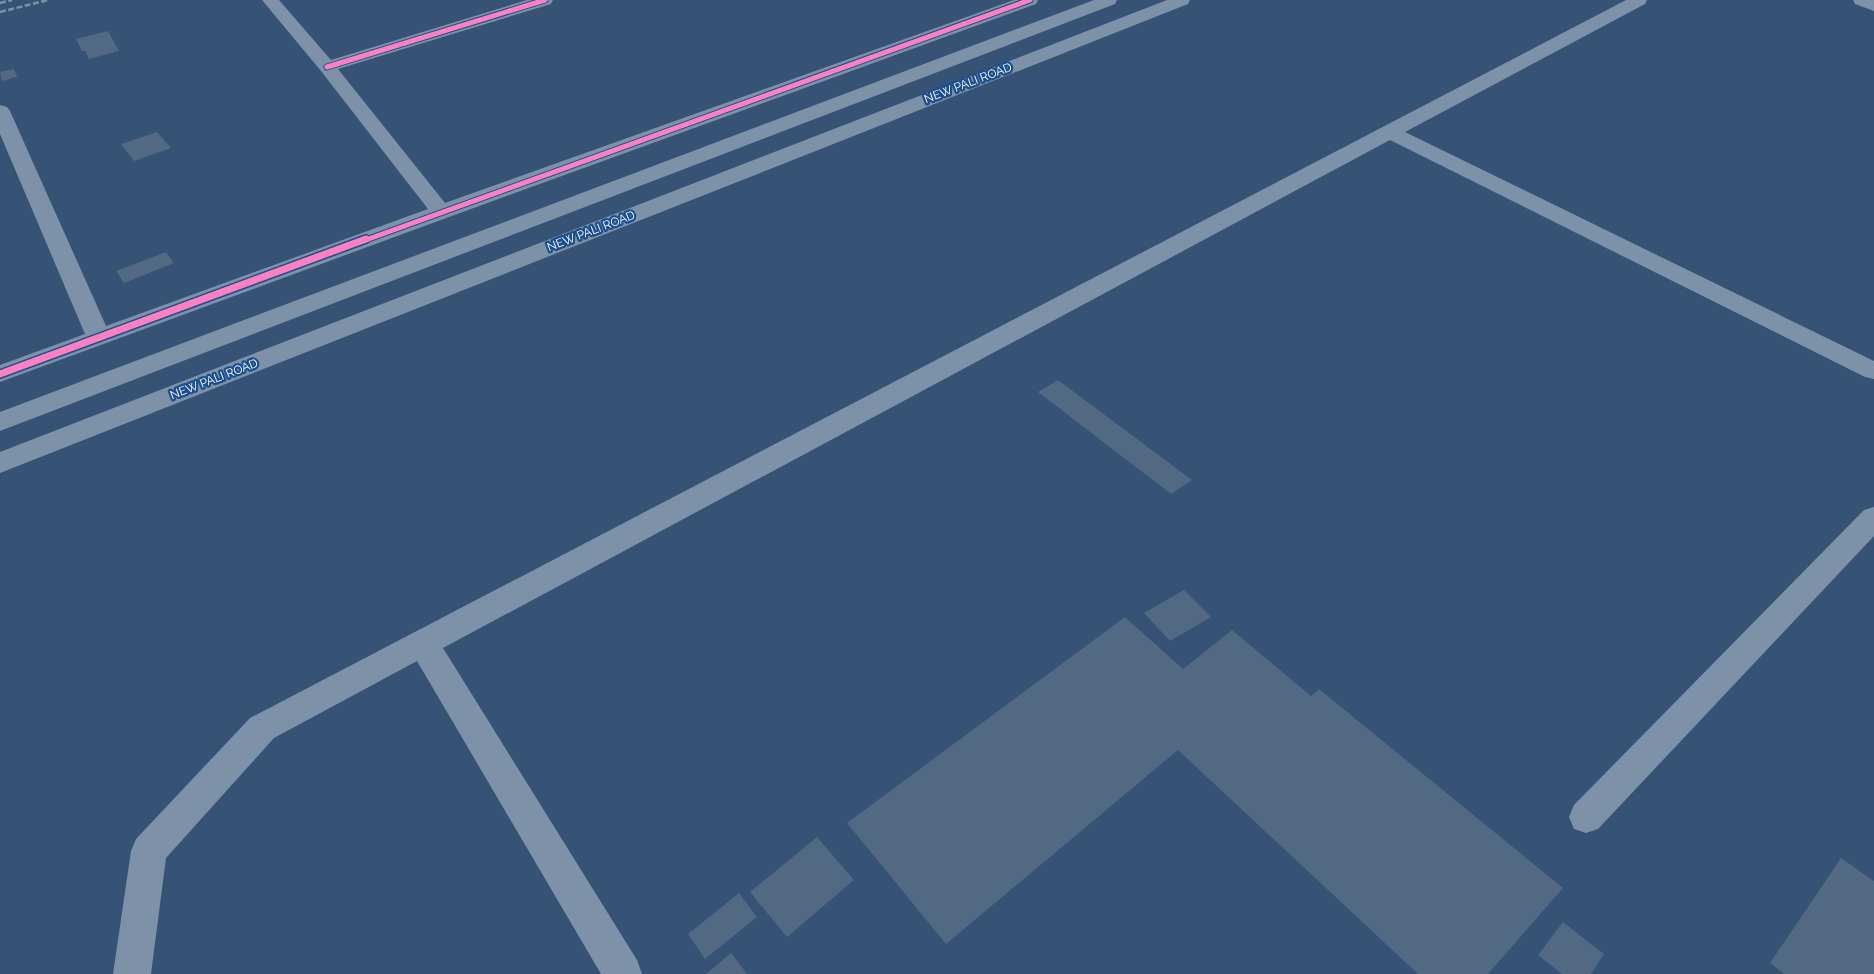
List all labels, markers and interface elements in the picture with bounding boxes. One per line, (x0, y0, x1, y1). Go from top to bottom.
street label: NEW PALI ROAD (922, 60, 1014, 106)
street label: NEW PALI ROAD (545, 208, 637, 254)
street label: NEW PALI ROAD (168, 356, 260, 402)

